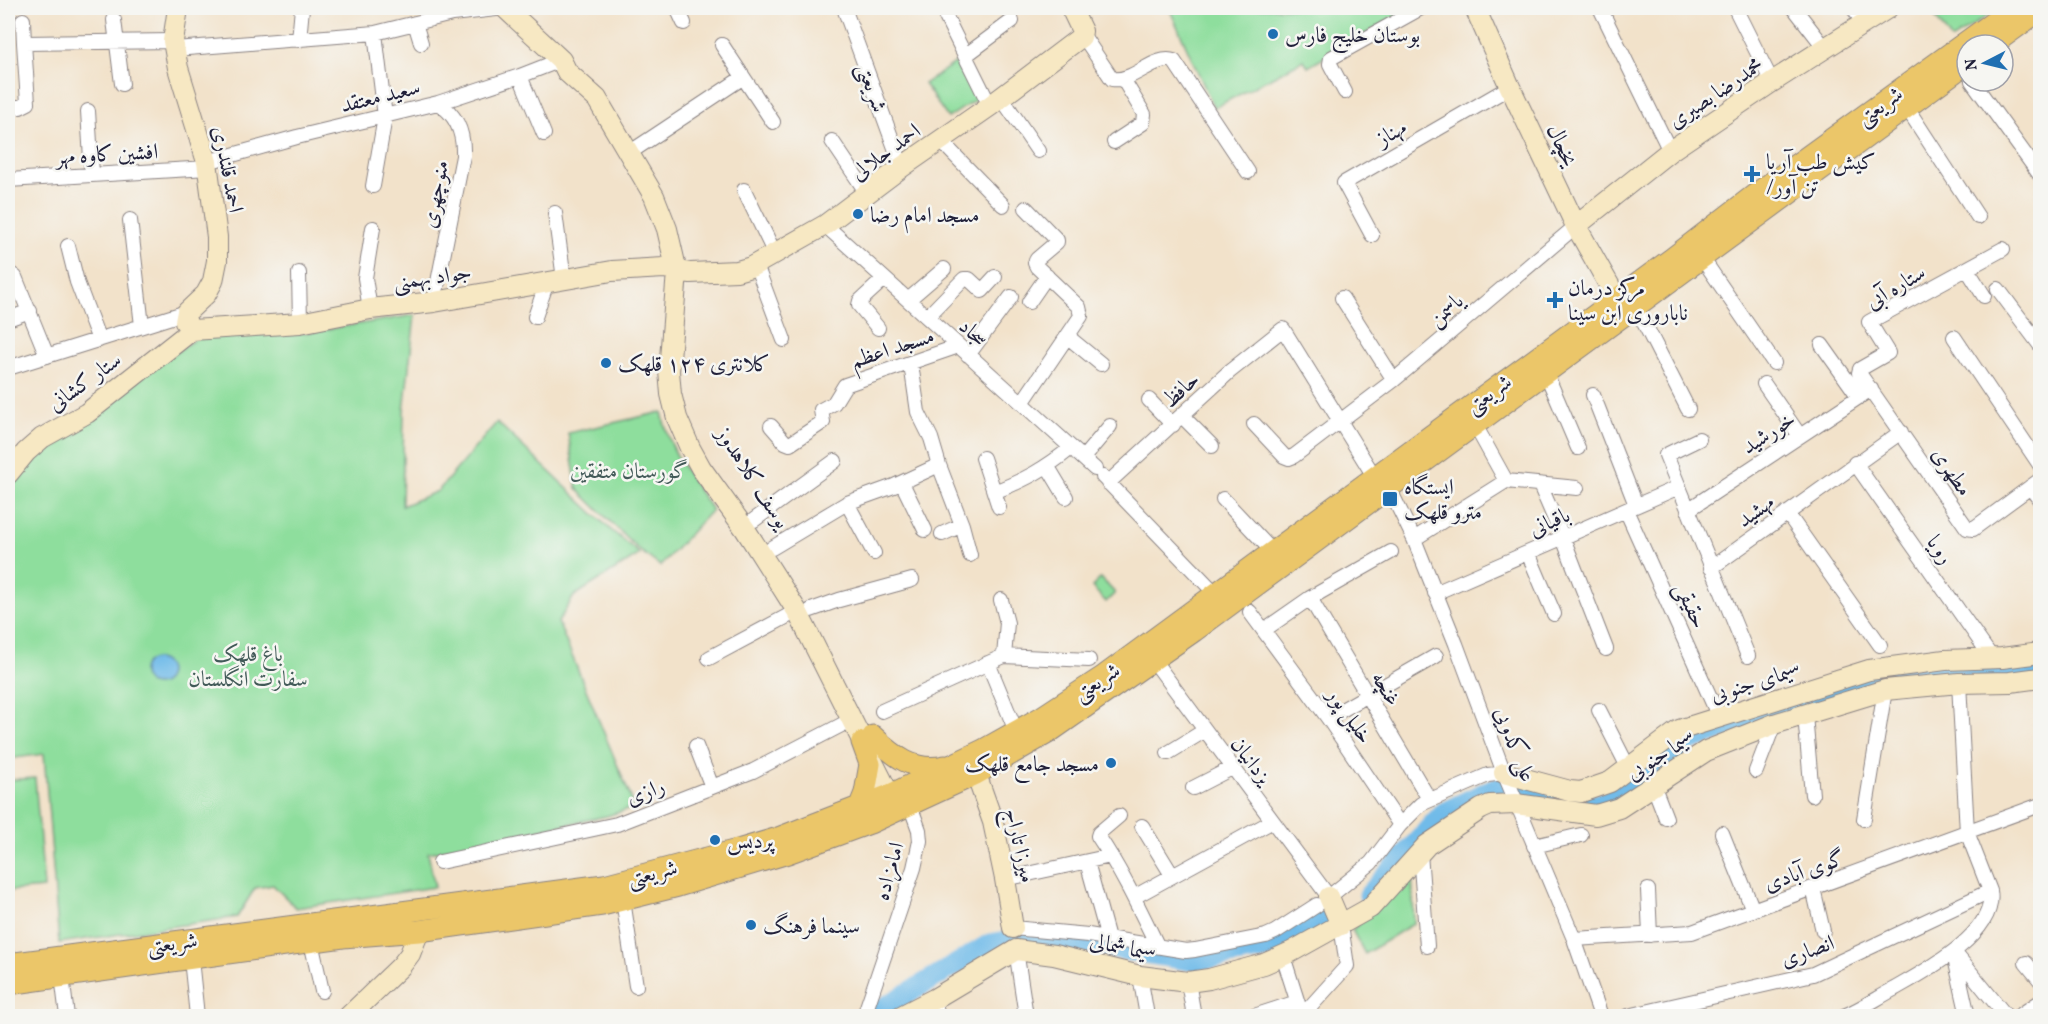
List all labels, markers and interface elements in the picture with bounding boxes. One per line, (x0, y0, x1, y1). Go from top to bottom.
place label: بوستان خلیج فارس (1285, 21, 1420, 54)
marker: بوستان خلیج فارس (1266, 27, 1280, 41)
north arrow (1955, 33, 2015, 93)
street label: محمدرضا بصیری (1663, 51, 1770, 137)
text: N (1960, 57, 1984, 72)
street label: شریعتی (847, 59, 894, 117)
street label: سعید معتقد (337, 73, 424, 122)
street label: شریعتی (1851, 80, 1910, 134)
street label: مهناز (1369, 113, 1413, 156)
street label: احمد جلالی (845, 117, 928, 189)
street label: یخچال (1537, 119, 1584, 173)
street label: احمد قلندری (203, 123, 250, 216)
street label: افشین کاوه مهر (53, 137, 159, 174)
place label: کیش طب آریا /تن آور (1766, 148, 1876, 204)
street label: منوچهری (415, 158, 458, 231)
marker: کیش طب آریا /تن آور (1743, 165, 1761, 183)
place label: مسجد امام رضا (870, 201, 979, 234)
marker: مسجد امام رضا (851, 207, 865, 221)
street label: جواد بهمنی (391, 258, 474, 299)
street label: ستاره آبی (1860, 258, 1932, 318)
place label: مرکز درمان ناباروری ابن سینا (1568, 274, 1688, 330)
street label: یاسمن (1422, 286, 1473, 335)
marker: مرکز درمان ناباروری ابن سینا (1546, 291, 1564, 309)
street label: سجاد (951, 312, 994, 356)
street label: مسجد اعظم (847, 321, 940, 380)
street label: ستار کشانی (42, 346, 129, 420)
place label: کلانتری ۱۲۴ قلهک (618, 350, 770, 381)
marker: کلانتری ۱۲۴ قلهک (599, 356, 613, 370)
street label: حافظ (1156, 365, 1207, 416)
street label: شریعتی (1460, 368, 1519, 422)
street label: خورشید (1736, 405, 1803, 463)
street label: یوسف کلاهدوز (706, 420, 798, 537)
street label: مطهری (1923, 442, 1979, 503)
park label: گورستان متفقین (570, 457, 688, 488)
place label: ایستگاه مترو قلهک (1404, 473, 1482, 529)
street label: مهشید (1731, 488, 1782, 536)
marker: ایستگاه مترو قلهک (1381, 490, 1399, 508)
street label: باقیانی (1524, 501, 1576, 546)
street label: رویا (1918, 529, 1960, 571)
street label: حقیقی (1666, 578, 1714, 634)
park label: باغ قلهک سفارت انگلستان (188, 640, 308, 696)
street label: سیمای جنوبی (1707, 655, 1805, 712)
street label: شریعتی (1068, 656, 1127, 710)
street label: غنچه (1362, 666, 1407, 713)
street label: خلیل‌ پور (1317, 680, 1379, 751)
street label: علی کدویی (1485, 703, 1542, 787)
street label: سیما جنوبی (1621, 723, 1702, 789)
street label: یزدانیان (1222, 731, 1279, 793)
place label: مسجد جامع قلهک (965, 750, 1099, 783)
marker: مسجد جامع قلهک (1104, 756, 1118, 770)
street label: رازی (622, 772, 670, 815)
street label: میرزا تاراج (993, 805, 1042, 886)
place label: پردیس (727, 827, 775, 858)
marker: پردیس (708, 833, 722, 847)
street label: امامزاده (867, 839, 913, 904)
street label: گوی آبادی (1760, 844, 1850, 901)
street label: شریعتی (624, 853, 681, 896)
place label: سینما فرهنگ (763, 912, 860, 943)
marker: سینما فرهنگ (744, 918, 758, 932)
street label: شریعتی (145, 926, 200, 963)
street label: سیما شمالی (1087, 926, 1158, 971)
street label: انصاری (1776, 928, 1839, 976)

